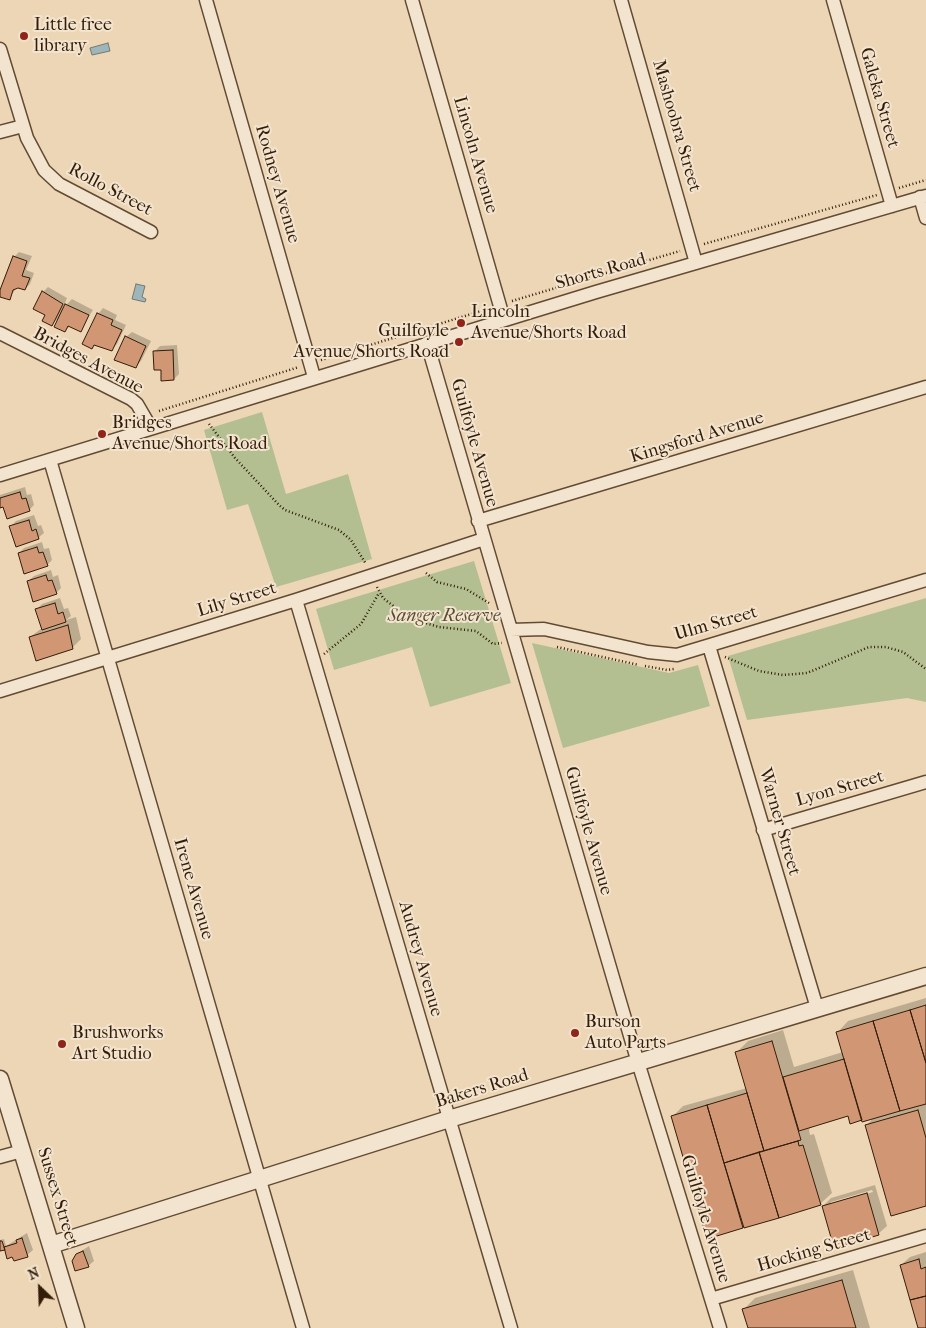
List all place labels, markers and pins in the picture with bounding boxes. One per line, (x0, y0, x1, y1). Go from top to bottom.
place label: Little free library (34, 15, 112, 58)
marker: Little free library (18, 30, 30, 42)
place label: Lincoln Avenue/Shorts Road (471, 302, 627, 344)
marker: Lincoln Avenue/Shorts Road (455, 317, 467, 329)
place label: Guilfoyle Avenue/Shorts Road (293, 321, 449, 364)
marker: Guilfoyle Avenue/Shorts Road (453, 336, 465, 348)
place label: Bridges Avenue/Shorts Road (112, 413, 268, 456)
marker: Bridges Avenue/Shorts Road (96, 428, 108, 440)
place label: Burson Auto Parts (585, 1012, 666, 1054)
place label: Brushworks Art Studio (72, 1023, 163, 1066)
marker: Burson Auto Parts (569, 1027, 581, 1039)
marker: Brushworks Art Studio (56, 1038, 68, 1050)

